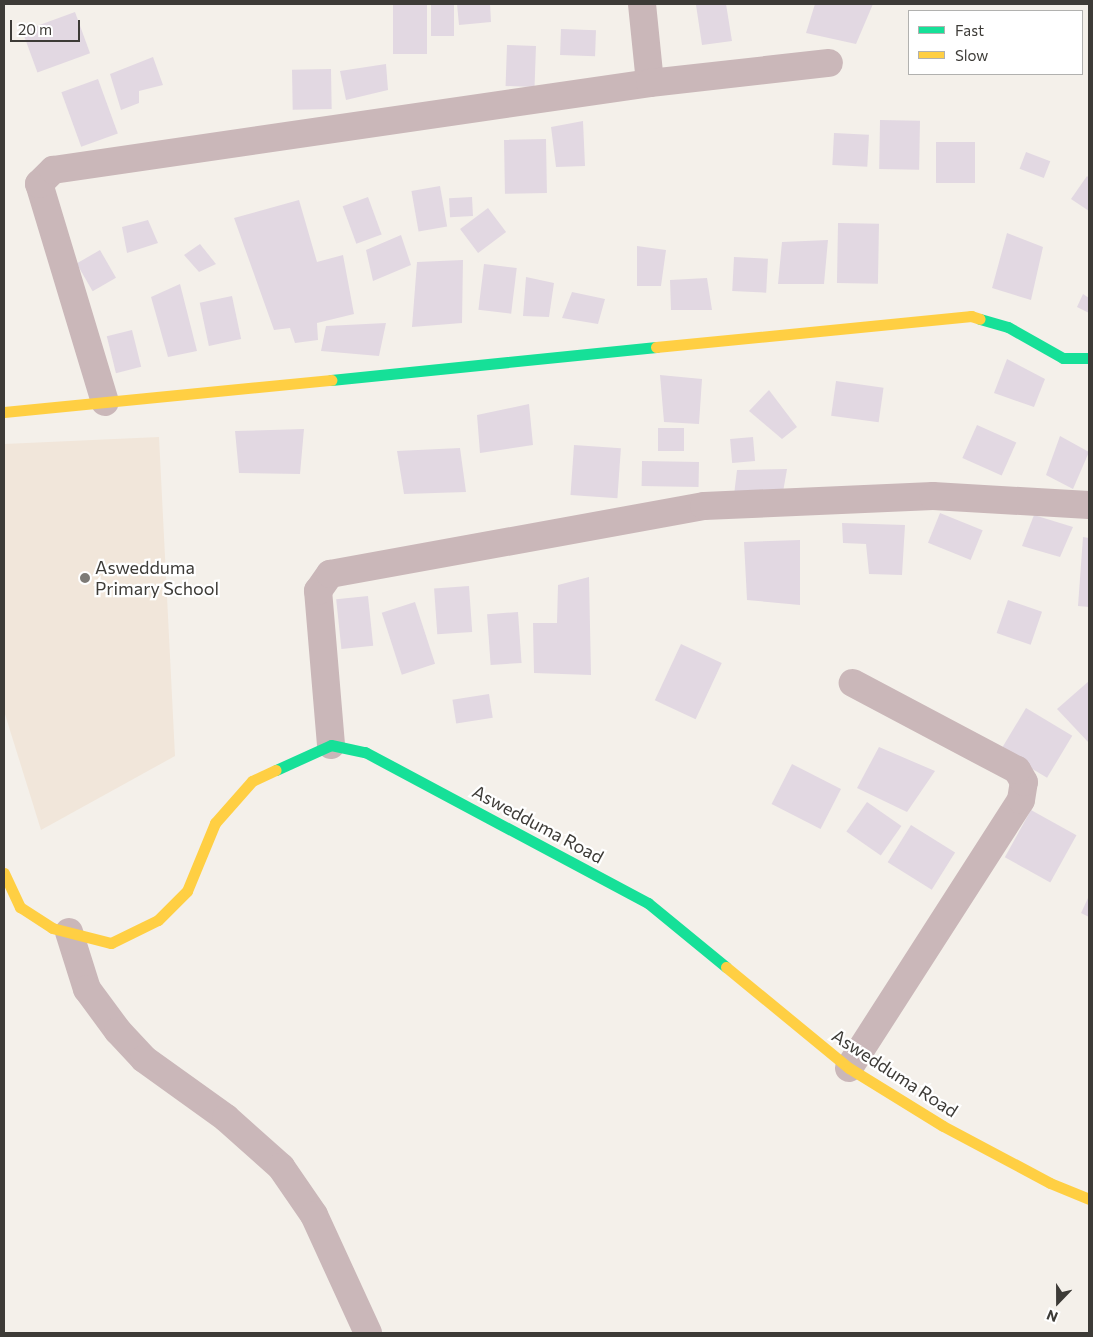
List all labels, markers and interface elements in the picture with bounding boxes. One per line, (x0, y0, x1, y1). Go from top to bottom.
scale bar (12, 10, 82, 42)
legend (908, 10, 1083, 75)
text: 20 m (18, 20, 52, 38)
text: Fast (955, 21, 984, 39)
text: Slow (955, 46, 988, 64)
place label: Aswedduma Primary School (95, 557, 219, 600)
marker: Aswedduma Primary School (79, 572, 91, 584)
street label: Aswedduma Road (469, 780, 607, 868)
street label: Aswedduma Road (828, 1024, 962, 1122)
north arrow (1033, 1277, 1083, 1327)
text: N (1044, 1307, 1060, 1326)

